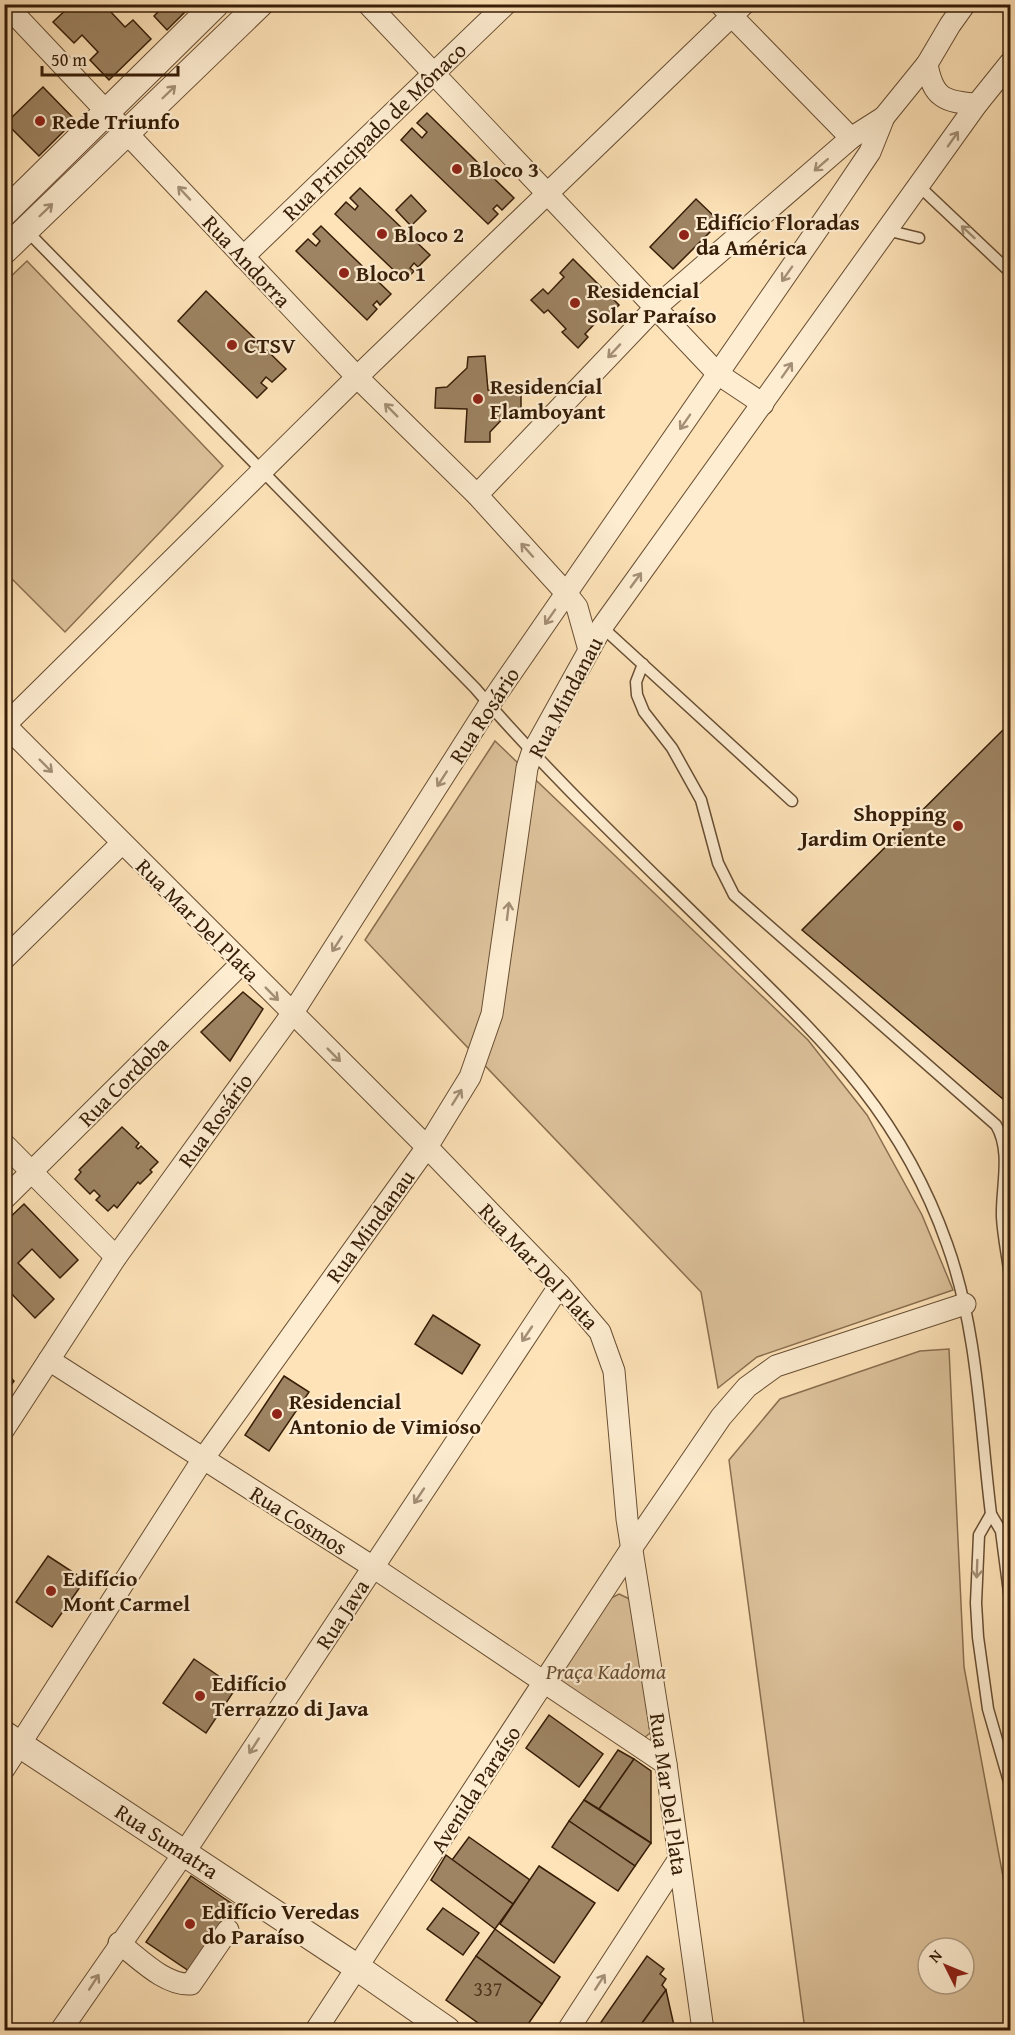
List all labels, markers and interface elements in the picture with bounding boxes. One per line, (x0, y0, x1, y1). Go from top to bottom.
street label: Rua Principado de Mônaco (275, 34, 473, 228)
scale bar (42, 39, 178, 77)
text: 50 m (51, 46, 87, 73)
one-way arrow (161, 84, 176, 99)
place label: Rede Triunfo (52, 105, 180, 137)
marker: Rede Triunfo (33, 114, 47, 128)
one-way arrow (947, 131, 959, 147)
place label: Bloco 3 (469, 153, 539, 185)
one-way arrow (814, 158, 829, 172)
marker: Bloco 3 (450, 162, 464, 176)
one-way arrow (176, 186, 191, 201)
one-way arrow (39, 203, 54, 218)
place label: Edifício Floradas da América (696, 206, 860, 263)
street label: Rua Andorra (195, 207, 299, 315)
place label: Bloco 2 (394, 218, 464, 250)
one-way arrow (960, 225, 975, 239)
marker: Bloco 2 (375, 227, 389, 241)
marker: Edifício Floradas da América (677, 228, 691, 242)
place label: Bloco 1 (356, 257, 426, 289)
one-way arrow (781, 265, 793, 281)
marker: Bloco 1 (337, 266, 351, 280)
place label: Residencial Solar Paraíso (587, 274, 717, 331)
marker: Residencial Solar Paraíso (568, 296, 582, 310)
place label: CTSV (244, 329, 296, 361)
marker: CTSV (225, 338, 239, 352)
one-way arrow (606, 344, 621, 359)
one-way arrow (781, 363, 793, 379)
place label: Residencial Flamboyant (490, 370, 606, 427)
marker: Residencial Flamboyant (471, 392, 485, 406)
one-way arrow (383, 403, 398, 418)
one-way arrow (679, 413, 691, 430)
one-way arrow (520, 543, 534, 558)
one-way arrow (630, 572, 643, 588)
one-way arrow (544, 608, 556, 625)
street label: Rua Mindanau (520, 631, 610, 763)
street label: Rua Rosário (441, 660, 527, 770)
one-way arrow (38, 759, 53, 774)
one-way arrow (436, 770, 448, 787)
place label: Shopping Jardim Oriente (796, 797, 946, 854)
marker: Shopping Jardim Oriente (951, 819, 965, 833)
street label: Rua Mar Del Plata (129, 851, 268, 990)
one-way arrow (503, 902, 514, 922)
one-way arrow (331, 935, 343, 952)
one-way arrow (264, 986, 279, 1001)
street label: Rua Cordoba (70, 1028, 176, 1134)
one-way arrow (326, 1048, 341, 1063)
street label: Rua Rosário (170, 1066, 260, 1174)
one-way arrow (451, 1089, 464, 1106)
street label: Rua Mindanau (318, 1163, 422, 1289)
street label: Rua Mar Del Plata (472, 1195, 607, 1337)
one-way arrow (521, 1325, 533, 1342)
place label: Residencial Antonio de Vimioso (289, 1385, 481, 1442)
marker: Residencial Antonio de Vimioso (270, 1407, 284, 1421)
street label: Rua Cosmos (244, 1477, 354, 1563)
one-way arrow (413, 1487, 425, 1504)
one-way arrow (971, 1559, 982, 1579)
place label: Edifício Mont Carmel (63, 1562, 190, 1619)
street label: Rua Java (307, 1572, 377, 1655)
marker: Edifício Mont Carmel (44, 1584, 58, 1598)
park label: Praça Kadoma (545, 1655, 666, 1687)
place label: Edifício Terrazzo di Java (212, 1667, 369, 1724)
marker: Edifício Terrazzo di Java (193, 1689, 207, 1703)
street label: Rua Mar Del Plata (642, 1711, 696, 1878)
street label: Avenida Paraíso (422, 1719, 528, 1859)
one-way arrow (248, 1738, 260, 1754)
street label: Rua Sumatra (109, 1795, 226, 1887)
place label: Edifício Veredas do Paraíso (202, 1895, 359, 1952)
marker: Edifício Veredas do Paraíso (183, 1917, 197, 1931)
north arrow (916, 1936, 976, 1996)
text: N (923, 1943, 948, 1968)
one-way arrow (87, 1973, 100, 1990)
one-way arrow (593, 1973, 606, 1990)
house number: 337 (474, 1974, 502, 2003)

